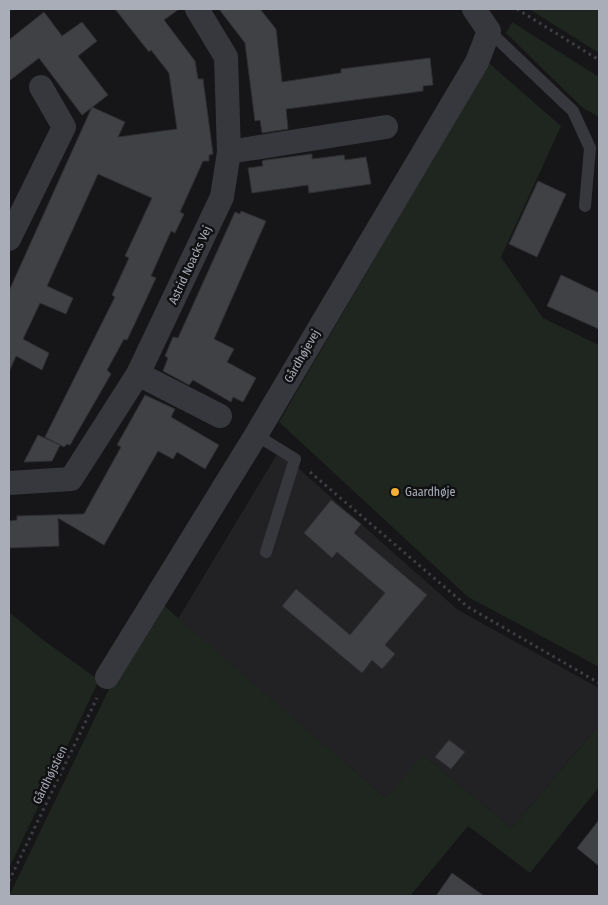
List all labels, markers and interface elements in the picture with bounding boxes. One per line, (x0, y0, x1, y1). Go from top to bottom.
street label: Astrid Noacks Vej (166, 224, 214, 306)
street label: Gårdhøjevej (281, 327, 323, 385)
place label: Gaardhøje (405, 485, 456, 499)
marker: Gaardhøje (389, 486, 401, 498)
street label: Gårdhøjstien (30, 744, 70, 806)

